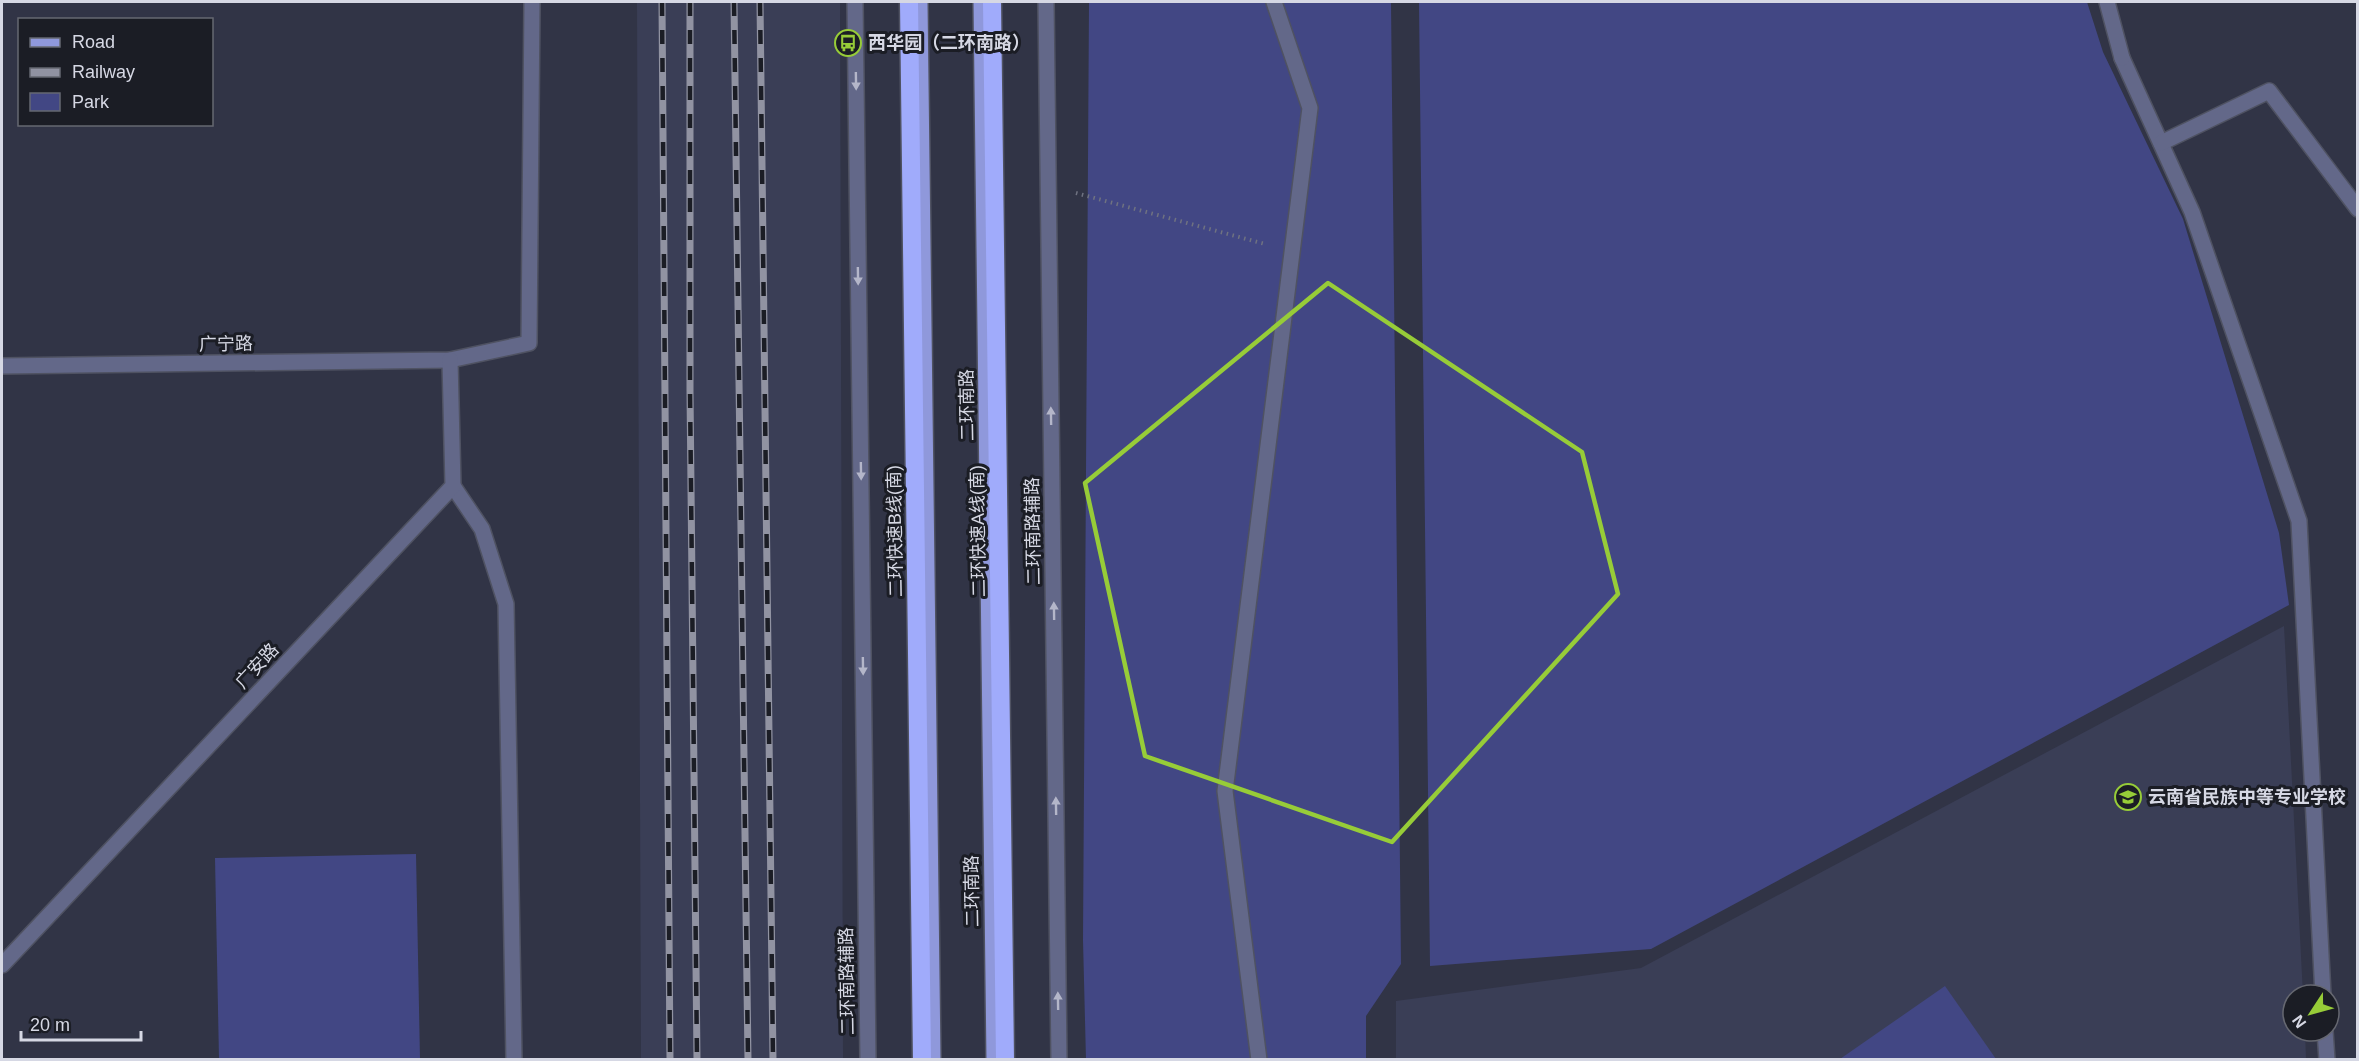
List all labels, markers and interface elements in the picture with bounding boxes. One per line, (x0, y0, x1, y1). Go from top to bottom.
legend (18, 18, 213, 126)
bus stop icon: 西华园（二环南路） (833, 28, 863, 58)
text: Road (72, 32, 115, 52)
place label: 西华园（二环南路） (868, 33, 1030, 53)
text: Railway (72, 62, 135, 82)
one-way arrow (851, 71, 861, 90)
text: Park (72, 92, 110, 112)
one-way arrow (853, 266, 863, 285)
street label: 广宁路 (199, 334, 253, 354)
street label: 二环南路 (956, 369, 978, 441)
one-way arrow (1046, 407, 1056, 426)
one-way arrow (856, 461, 865, 480)
street label: 二环快速B线(南) (884, 465, 906, 597)
street label: 二环快速A线(南) (967, 465, 989, 597)
street label: 二环南路辅路 (1022, 477, 1044, 585)
one-way arrow (1049, 602, 1058, 621)
street label: 广安路 (231, 639, 283, 693)
one-way arrow (858, 656, 868, 675)
school or university icon: 云南省民族中等专业学校 (2113, 782, 2143, 812)
place label: 云南省民族中等专业学校 (2148, 787, 2346, 807)
one-way arrow (1051, 797, 1061, 816)
street label: 二环南路 (961, 855, 983, 927)
street label: 二环南路辅路 (836, 927, 858, 1035)
north arrow (2281, 983, 2341, 1043)
one-way arrow (1053, 992, 1063, 1011)
scale bar (21, 1004, 141, 1042)
text: N (2289, 1012, 2310, 1031)
text: 20 m (30, 1015, 70, 1035)

